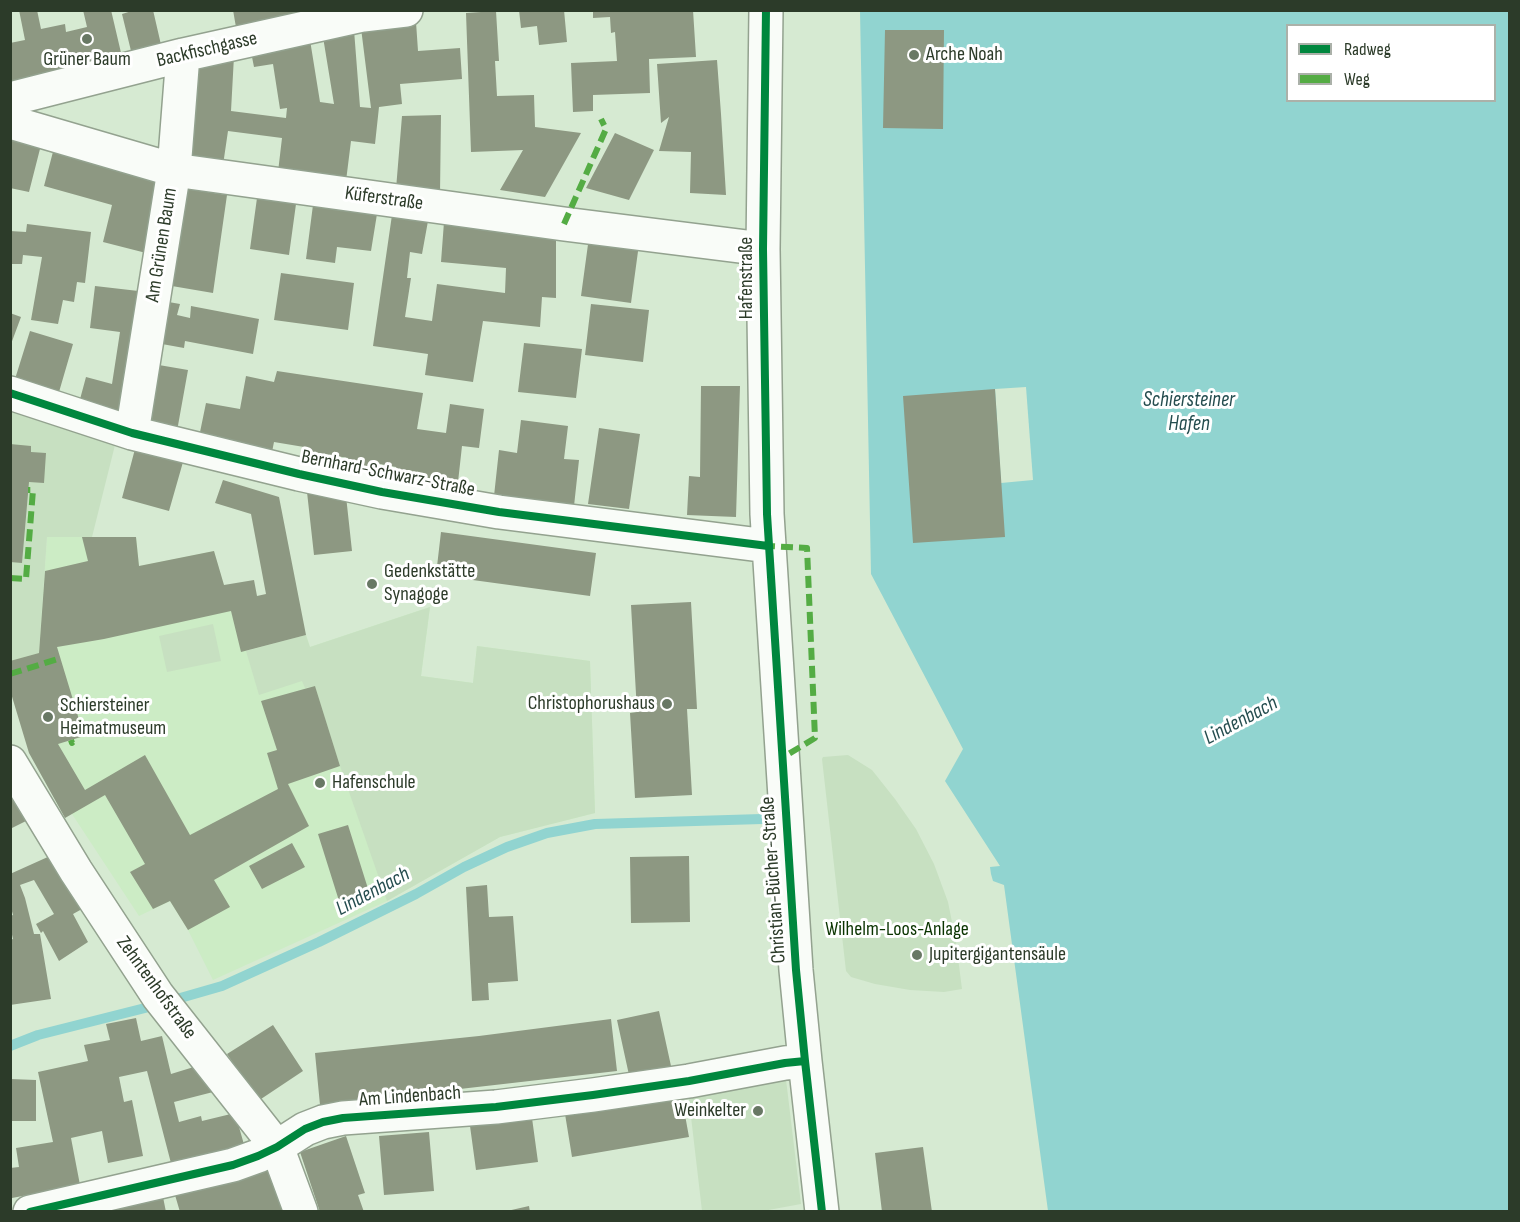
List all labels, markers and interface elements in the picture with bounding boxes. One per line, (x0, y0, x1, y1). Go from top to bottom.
legend (1286, 24, 1496, 102)
street label: Backfischgasse (154, 27, 260, 73)
marker: Grüner Baum (80, 32, 94, 46)
text: Radweg (1344, 39, 1391, 60)
place label: Arche Noah (926, 43, 1003, 67)
place label: Grüner Baum (43, 48, 131, 72)
marker: Arche Noah (907, 48, 921, 62)
text: Weg (1344, 69, 1370, 90)
street label: Küferstraße (343, 182, 425, 216)
street label: Am Grünen Baum (141, 186, 183, 304)
street label: Hafenstraße (735, 237, 759, 319)
water label: Schiersteiner Hafen (1143, 388, 1235, 438)
street label: Bernhard-Schwarz-Straße (299, 445, 477, 503)
place label: Gedenkstätte Synagoge (384, 560, 475, 607)
marker: Gedenkstätte Synagoge (365, 577, 379, 591)
water label: Lindenbach (1200, 691, 1282, 751)
place label: Christophorushaus (528, 692, 655, 716)
place label: Schiersteiner Heimatmuseum (60, 694, 166, 741)
marker: Christophorushaus (660, 697, 674, 711)
marker: Schiersteiner Heimatmuseum (41, 710, 55, 724)
place label: Hafenschule (332, 771, 416, 795)
marker: Hafenschule (313, 776, 327, 790)
street label: Christian-Bücher-Straße (756, 796, 792, 964)
water label: Lindenbach (332, 862, 414, 922)
park label: Wilhelm-Loos-Anlage (825, 918, 969, 942)
street label: Zehntenhofstraße (111, 932, 201, 1044)
place label: Jupitergigantensäule (929, 943, 1066, 967)
marker: Jupitergigantensäule (910, 948, 924, 962)
street label: Am Lindenbach (358, 1081, 462, 1113)
place label: Weinkelter (674, 1099, 746, 1123)
marker: Weinkelter (751, 1104, 765, 1118)

